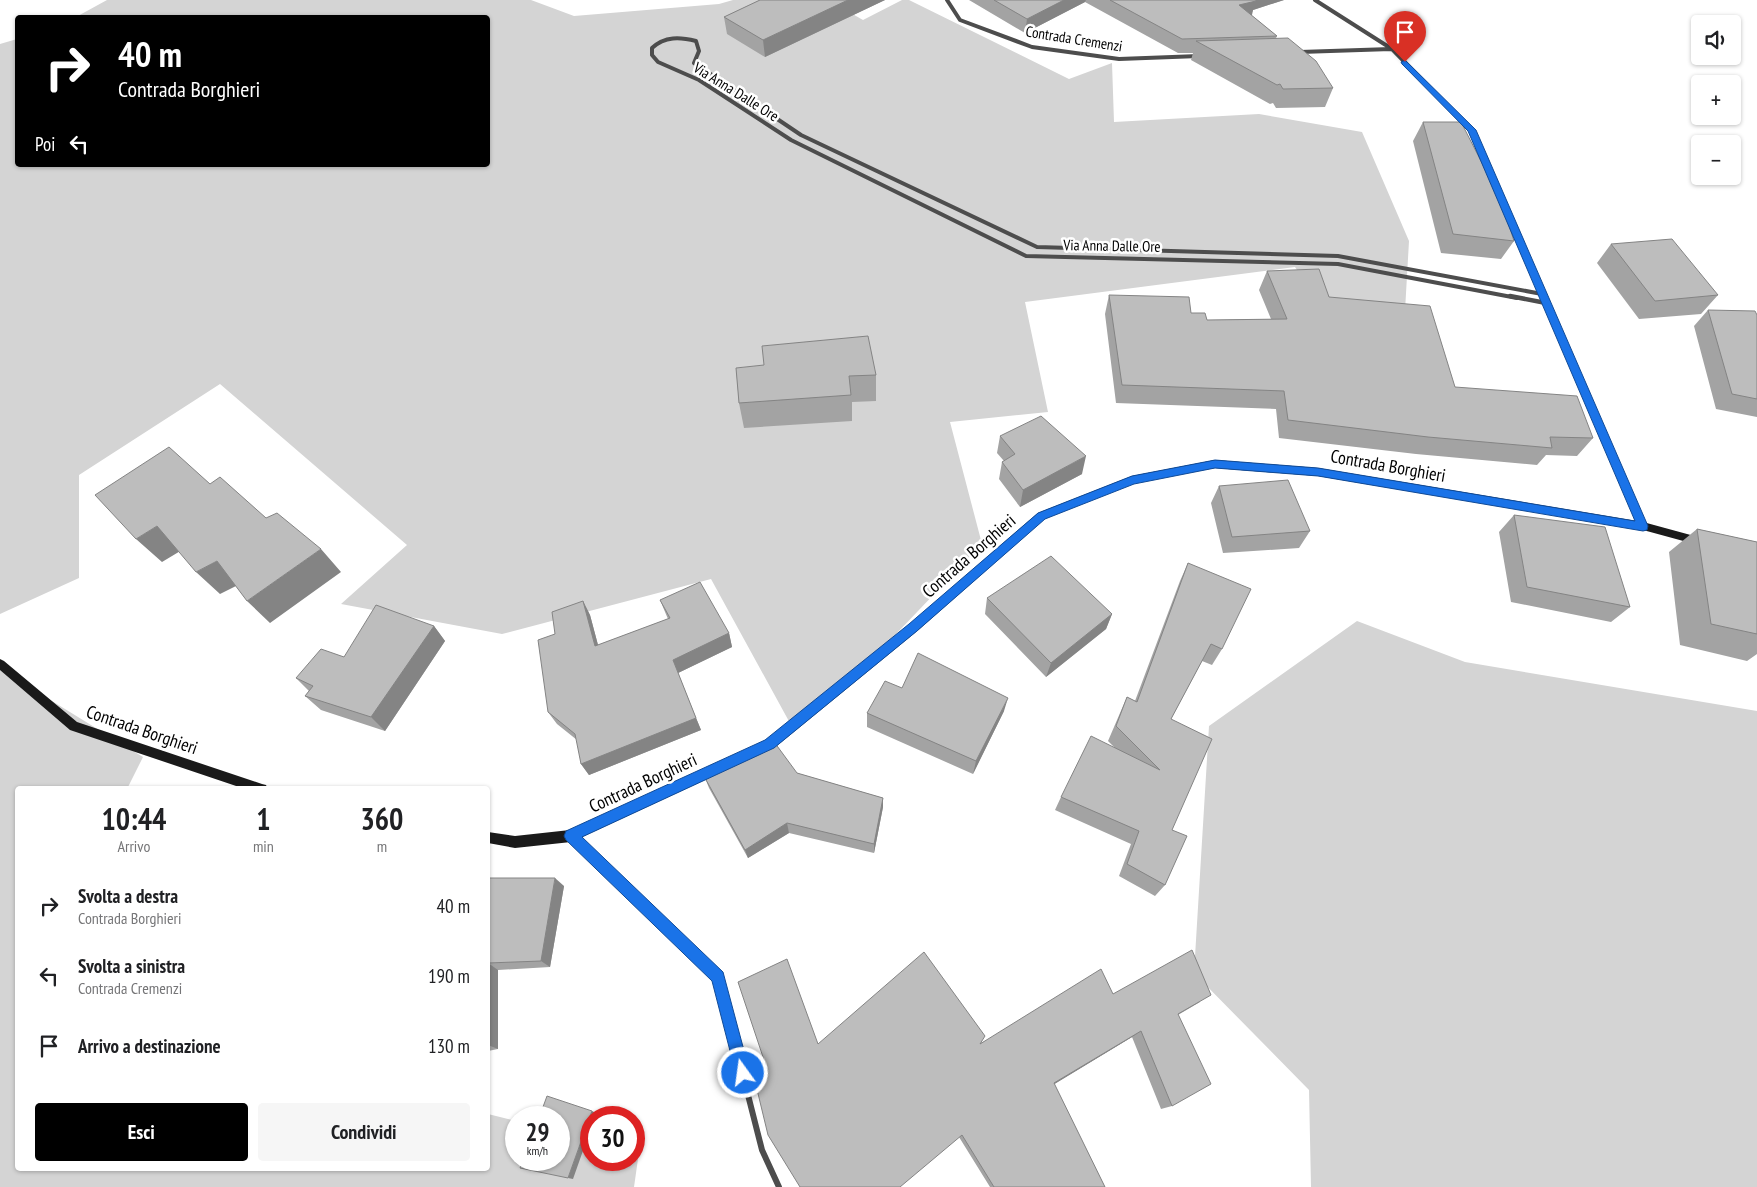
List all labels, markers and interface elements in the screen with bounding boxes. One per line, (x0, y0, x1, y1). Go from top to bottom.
pin (1384, 11, 1426, 62)
map controls (1691, 15, 1741, 185)
button: sound (1691, 15, 1741, 65)
icon: arrive (1391, 18, 1419, 46)
street label: Contrada Cremenzi (1024, 21, 1124, 56)
text: 40 m (118, 31, 182, 77)
icon: right (35, 35, 100, 100)
street label: Via Anna Dalle Ore (689, 57, 783, 125)
text: Contrada Borghieri (118, 75, 260, 103)
button: + (1691, 75, 1741, 125)
icon: left (65, 130, 93, 158)
text: Poi (35, 132, 55, 156)
button: − (1691, 135, 1741, 185)
street label: Via Anna Dalle Ore (1062, 235, 1161, 256)
street label: Contrada Borghieri (1329, 444, 1447, 487)
street label: Contrada Borghieri (917, 509, 1020, 602)
street label: Contrada Borghieri (83, 700, 201, 759)
street label: Contrada Borghieri (585, 748, 700, 818)
text: 10:44 (102, 799, 166, 838)
text: 1 (256, 799, 271, 838)
text: 360 (360, 799, 403, 838)
text: Arrivo (118, 836, 150, 856)
text: min (253, 836, 274, 856)
text: m (377, 836, 387, 856)
text: Svolta a destra (78, 884, 178, 908)
icon: right (35, 892, 63, 920)
text: 40 m (437, 894, 470, 918)
text: Contrada Borghieri (78, 908, 181, 928)
text: Svolta a sinistra (78, 954, 185, 978)
icon: left (35, 962, 63, 990)
text: 190 m (428, 964, 470, 988)
text: Contrada Cremenzi (78, 978, 182, 998)
icon: arrive (35, 1032, 63, 1060)
text: Arrivo a destinazione (78, 1034, 221, 1058)
text: 130 m (428, 1034, 470, 1058)
position arrow (716, 1046, 768, 1098)
button: Esci (35, 1103, 248, 1161)
button: Condividi (258, 1103, 470, 1161)
speed limit sign: 30 (580, 1106, 645, 1171)
text: 29 (526, 1116, 549, 1148)
text: km/h (527, 1143, 548, 1158)

